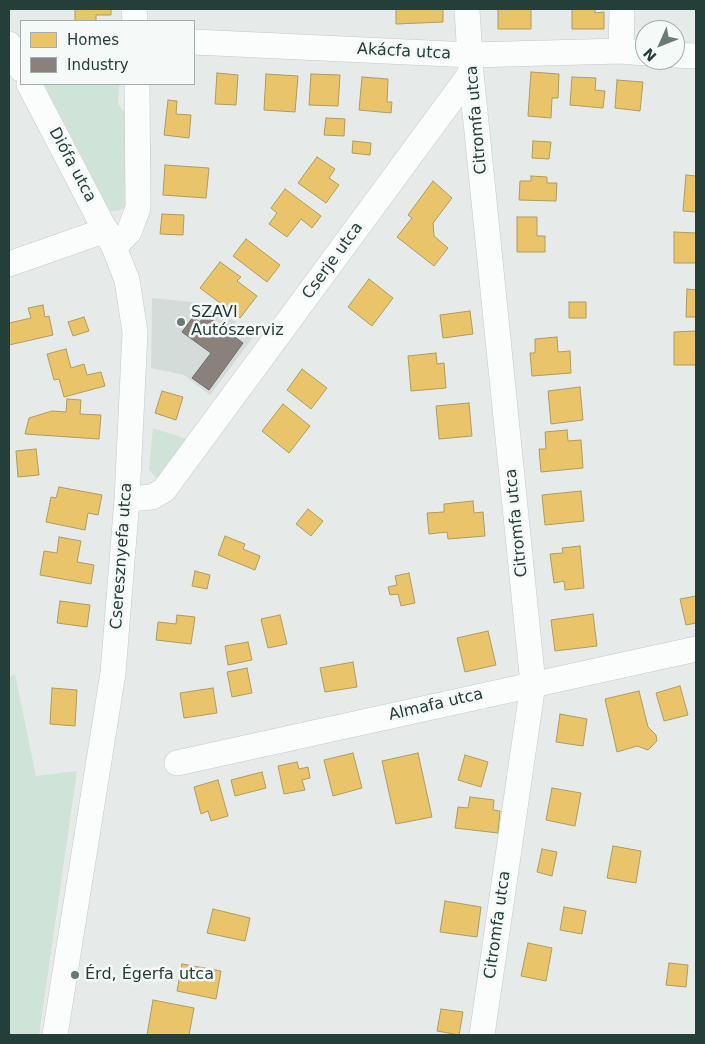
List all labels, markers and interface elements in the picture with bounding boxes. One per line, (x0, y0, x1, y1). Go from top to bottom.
legend (20, 20, 195, 85)
north arrow (635, 20, 685, 70)
text: Homes (67, 31, 119, 49)
street label: Akácfa utca (357, 40, 451, 64)
text: N (640, 45, 660, 64)
text: Industry (67, 56, 129, 74)
street label: Citromfa utca (463, 65, 491, 175)
street label: Diófa utca (44, 124, 100, 206)
street label: Cserje utca (299, 219, 367, 303)
place label: SZAVI Autószerviz (191, 303, 284, 341)
marker: SZAVI Autószerviz (175, 316, 187, 328)
street label: Citromfa utca (502, 468, 532, 578)
street label: Cseresznyefa utca (107, 482, 137, 630)
street label: Almafa utca (387, 685, 485, 725)
street label: Citromfa utca (481, 870, 515, 980)
place label: Érd, Égerfa utca (85, 965, 214, 985)
marker: Érd, Égerfa utca (69, 969, 81, 981)

